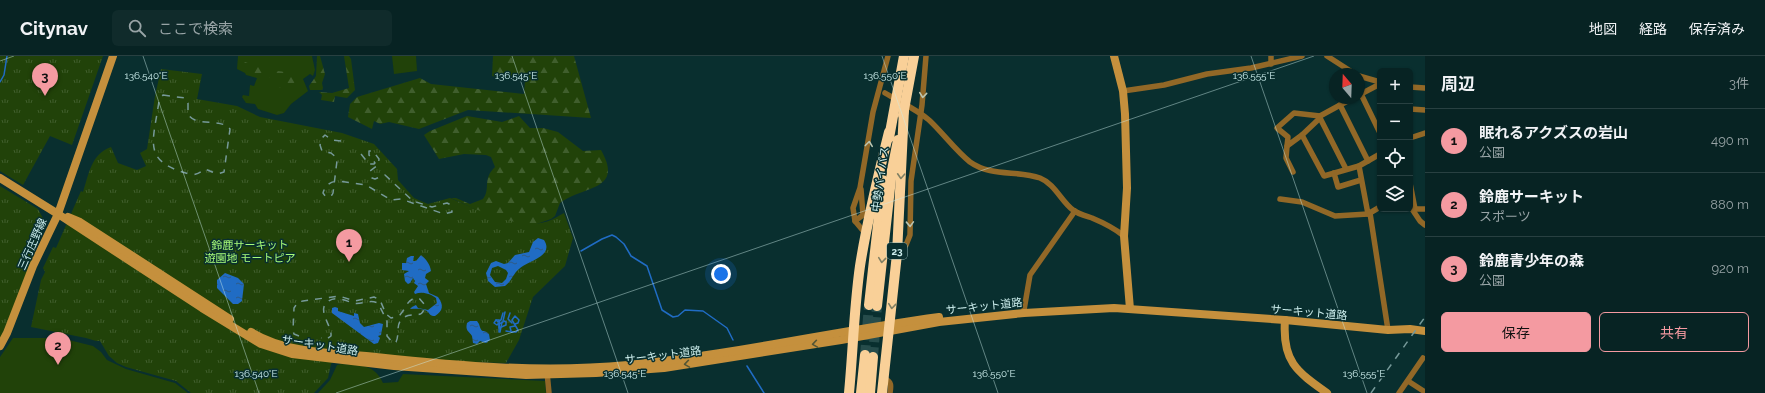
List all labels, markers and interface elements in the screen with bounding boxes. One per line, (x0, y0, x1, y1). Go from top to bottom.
search box (112, 10, 392, 46)
text: Citynav (20, 17, 88, 39)
icon: search (126, 17, 148, 39)
text: ここで検索 (158, 20, 233, 38)
text: 地図 (1589, 21, 1617, 37)
text: 経路 (1639, 21, 1667, 37)
text: 保存済み (1689, 21, 1745, 37)
pin: 3 (32, 63, 58, 96)
north arrow (1329, 68, 1365, 104)
map controls (1377, 68, 1413, 212)
button: + (1377, 68, 1413, 104)
text: 136.540°E (124, 70, 168, 81)
text: 136.545°E (495, 70, 537, 81)
text: 136.550°E (863, 70, 907, 81)
text: 136.555°E (1233, 70, 1275, 81)
text: 周辺 (1441, 74, 1475, 94)
text: 3件 (1729, 76, 1749, 91)
one-way arrow (919, 92, 928, 98)
button: − (1377, 104, 1413, 140)
text: 眠れるアクズスの岩山 (1479, 124, 1628, 142)
text: 1 (1451, 133, 1457, 148)
text: 490 m (1711, 133, 1749, 148)
button: locate (1377, 140, 1413, 176)
one-way arrow (864, 141, 873, 148)
text: 公園 (1479, 145, 1505, 160)
street label: 中勢バイパス (869, 146, 892, 213)
one-way arrow (897, 173, 906, 179)
button: layers (1377, 176, 1413, 212)
text: 鈴鹿サーキット (1479, 188, 1584, 206)
text: 2 (1450, 197, 1458, 212)
text: 880 m (1710, 197, 1749, 212)
text: スポーツ (1479, 209, 1531, 224)
street label: 三行庄野線 (15, 216, 50, 272)
one-way arrow (906, 221, 914, 227)
pin: 1 (336, 229, 362, 262)
park label: 鈴鹿サーキット 遊園地 モートピア (205, 239, 295, 265)
road number: 23 (887, 243, 907, 259)
text: 鈴鹿青少年の森 (1479, 252, 1584, 270)
one-way arrow (878, 257, 887, 263)
text: 3 (1450, 261, 1458, 276)
text: 920 m (1711, 261, 1749, 276)
your location (711, 264, 731, 284)
text: 公園 (1479, 273, 1505, 288)
street label: サーキット道路 (945, 296, 1023, 317)
one-way arrow (887, 303, 896, 309)
street label: サーキット道路 (1270, 303, 1348, 322)
button: 保存 (1441, 312, 1591, 352)
button: 共有 (1599, 312, 1749, 352)
pin: 2 (45, 332, 71, 365)
street label: サーキット道路 (281, 333, 359, 358)
one-way arrow (812, 339, 818, 348)
street label: サーキット道路 (624, 344, 702, 367)
one-way arrow (684, 359, 690, 368)
text: 136.540°E (234, 368, 278, 379)
text: 136.545°E (604, 368, 646, 379)
text: 136.550°E (972, 368, 1016, 379)
text: 136.555°E (1343, 368, 1385, 379)

